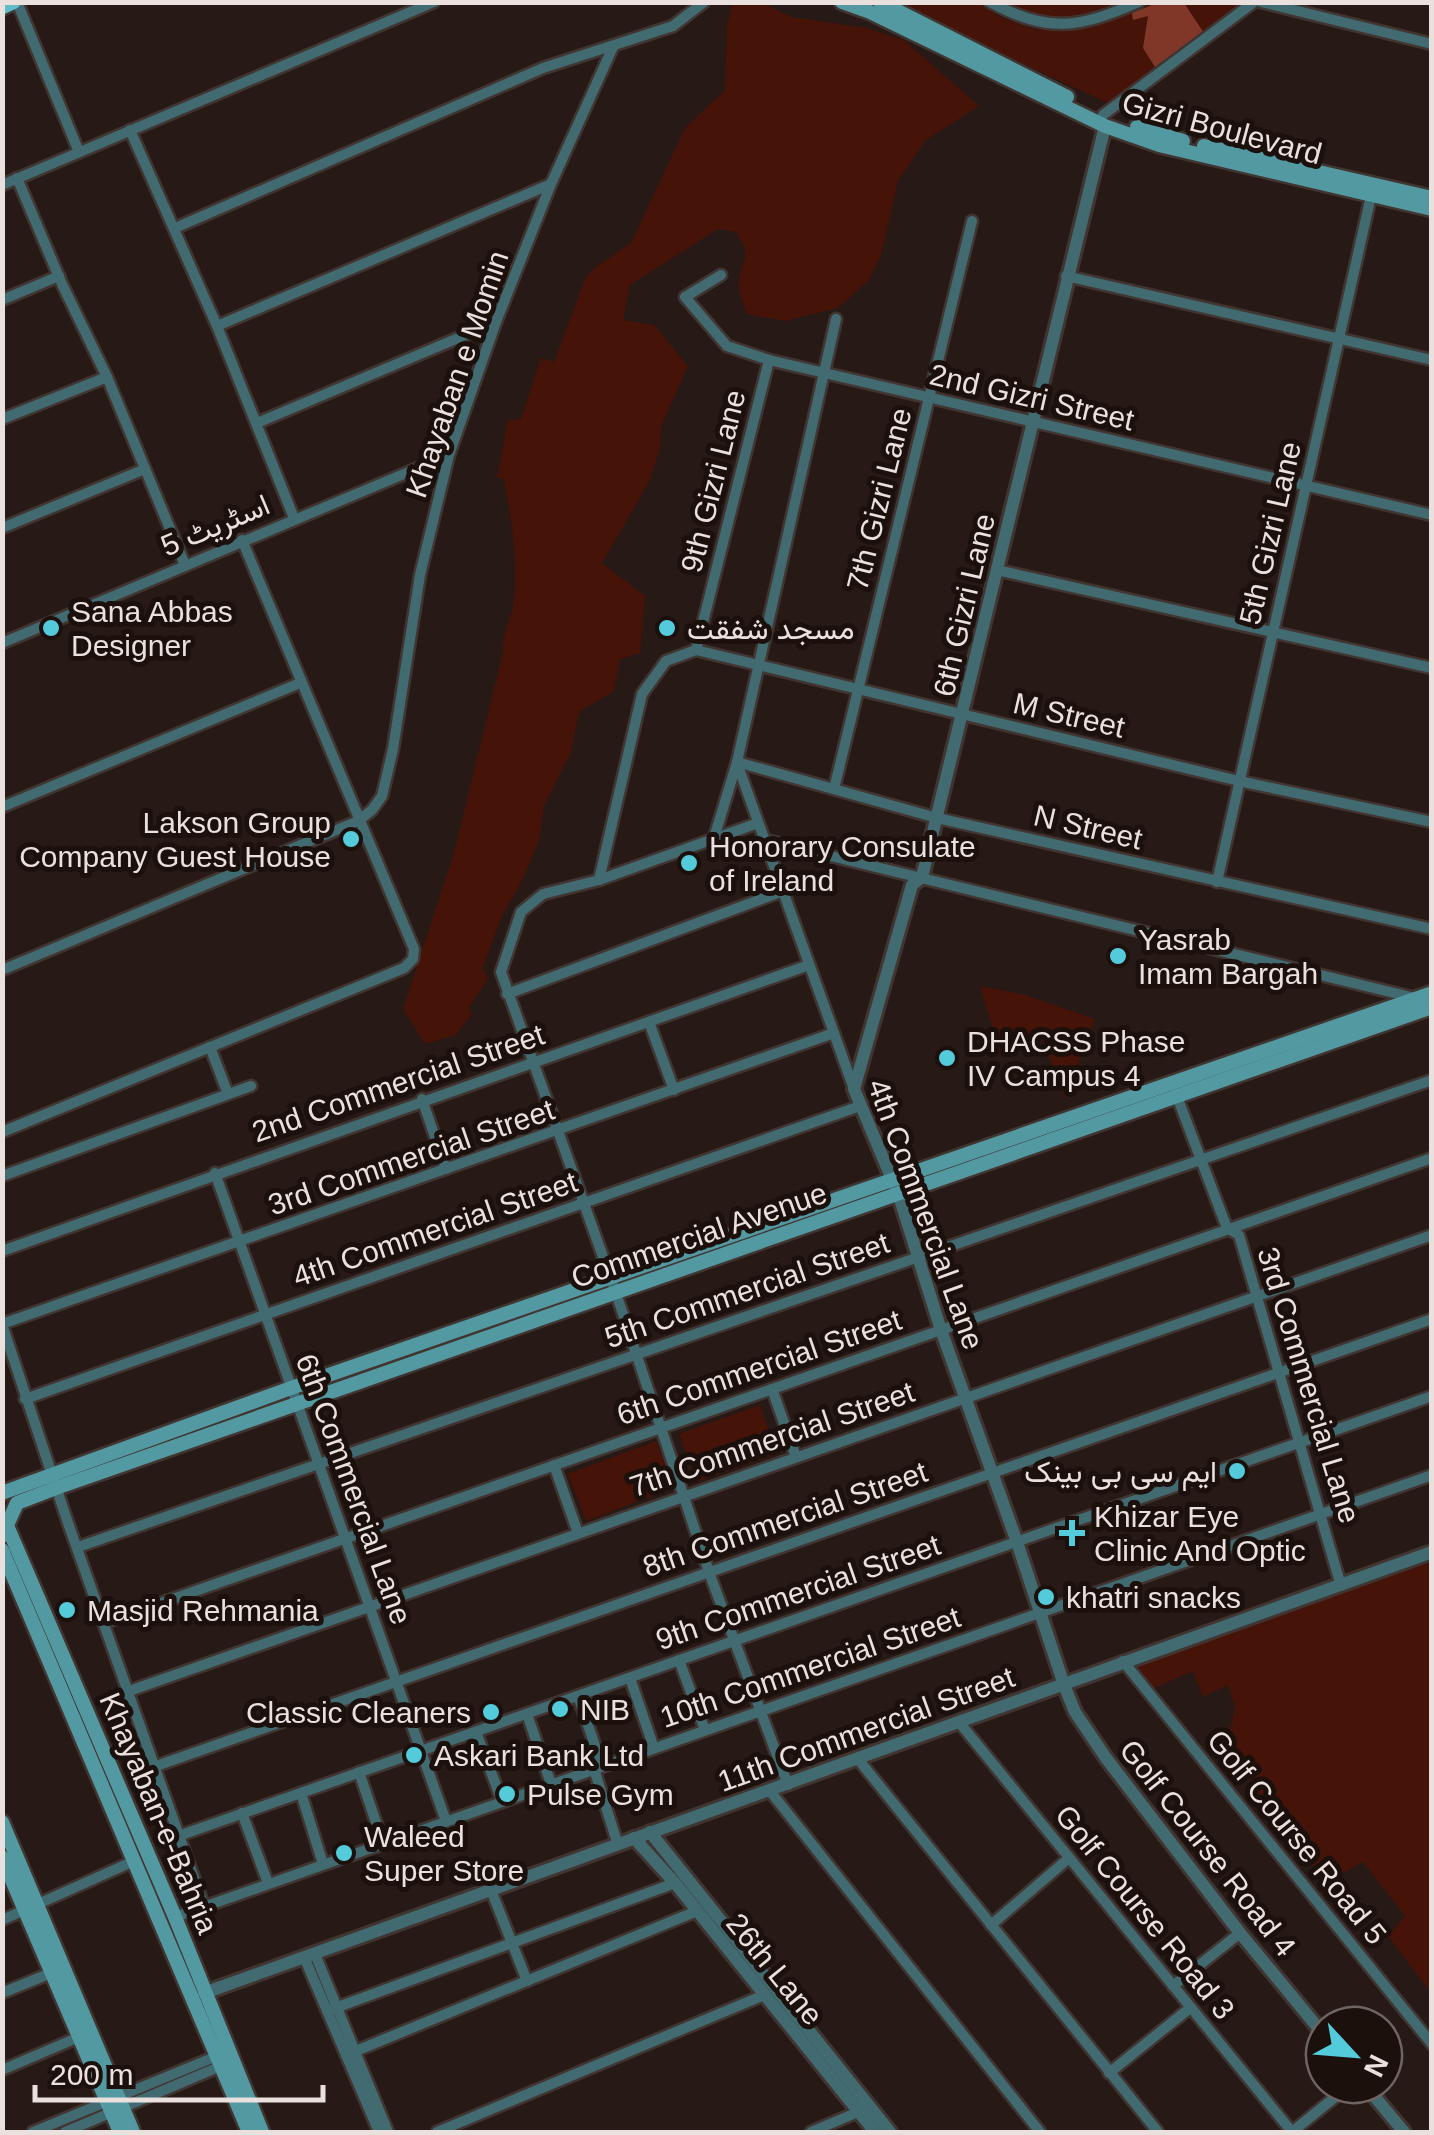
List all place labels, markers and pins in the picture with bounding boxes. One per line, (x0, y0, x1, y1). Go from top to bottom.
place label: Sana Abbas Designer (71, 595, 233, 662)
place label: مسجد شفقت (687, 612, 854, 646)
marker: Sana Abbas Designer (40, 617, 62, 639)
marker: مسجد شفقت (656, 617, 678, 639)
place label: Lakson Group Company Guest House (19, 806, 331, 873)
marker: Lakson Group Company Guest House (340, 828, 362, 850)
place label: Honorary Consulate of Ireland (709, 830, 976, 897)
marker: Honorary Consulate of Ireland (678, 852, 700, 874)
place label: Yasrab Imam Bargah (1138, 923, 1318, 990)
marker: Yasrab Imam Bargah (1107, 945, 1129, 967)
place label: DHACSS Phase IV Campus 4 (967, 1025, 1185, 1092)
marker: DHACSS Phase IV Campus 4 (936, 1047, 958, 1069)
place label: ایم سی بی بینک (1024, 1455, 1217, 1491)
marker: ایم سی بی بینک (1226, 1460, 1248, 1482)
place label: Khizar Eye Clinic And Optic (1094, 1500, 1306, 1567)
marker: Khizar Eye Clinic And Optic (1059, 1520, 1085, 1546)
place label: khatri snacks (1066, 1581, 1241, 1614)
marker: khatri snacks (1035, 1586, 1057, 1608)
place label: Masjid Rehmania (87, 1594, 319, 1627)
marker: Masjid Rehmania (56, 1599, 78, 1621)
place label: NIB (580, 1693, 630, 1726)
place label: Classic Cleaners (246, 1696, 471, 1729)
marker: NIB (549, 1698, 571, 1720)
marker: Classic Cleaners (480, 1701, 502, 1723)
place label: Askari Bank Ltd (434, 1739, 644, 1772)
marker: Askari Bank Ltd (403, 1744, 425, 1766)
place label: Pulse Gym (527, 1778, 674, 1811)
marker: Pulse Gym (496, 1783, 518, 1805)
place label: Waleed Super Store (364, 1820, 524, 1887)
marker: Waleed Super Store (333, 1842, 355, 1864)

